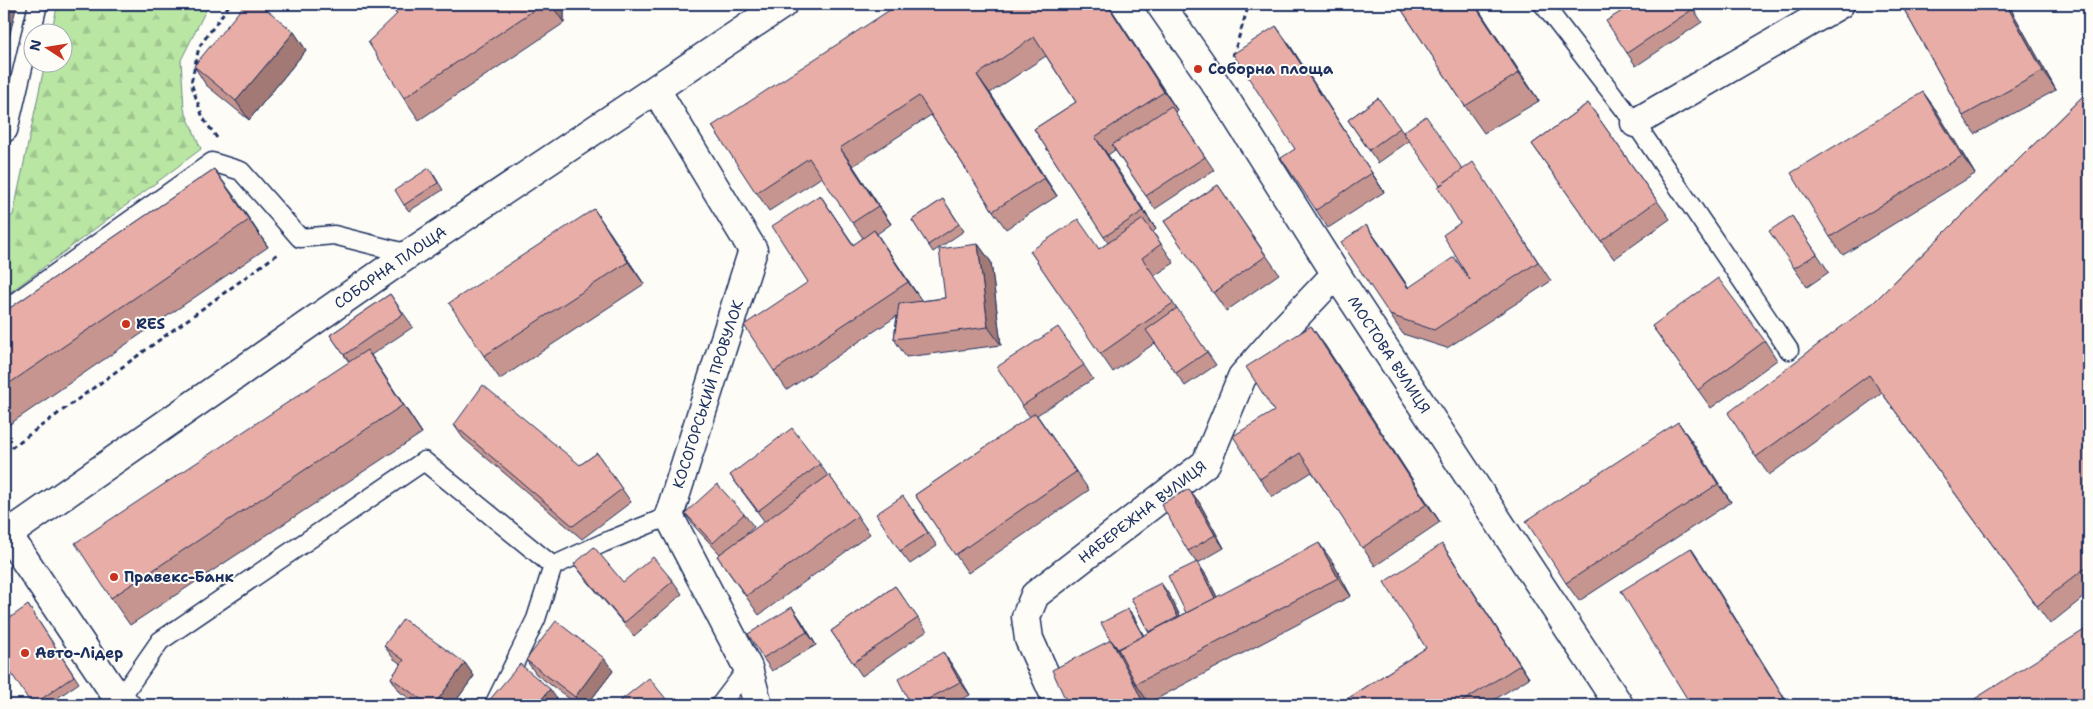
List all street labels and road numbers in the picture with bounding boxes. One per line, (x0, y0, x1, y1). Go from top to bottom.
street label: СОБОРНА ПЛОЩА (330, 222, 450, 313)
street label: МОСТОВА ВУЛИЦЯ (1343, 292, 1435, 417)
street label: КОСОГОРСЬКИЙ ПРОВУЛОК (667, 296, 748, 491)
street label: НАБЕРЕЖНА ВУЛИЦЯ (1074, 456, 1211, 568)

